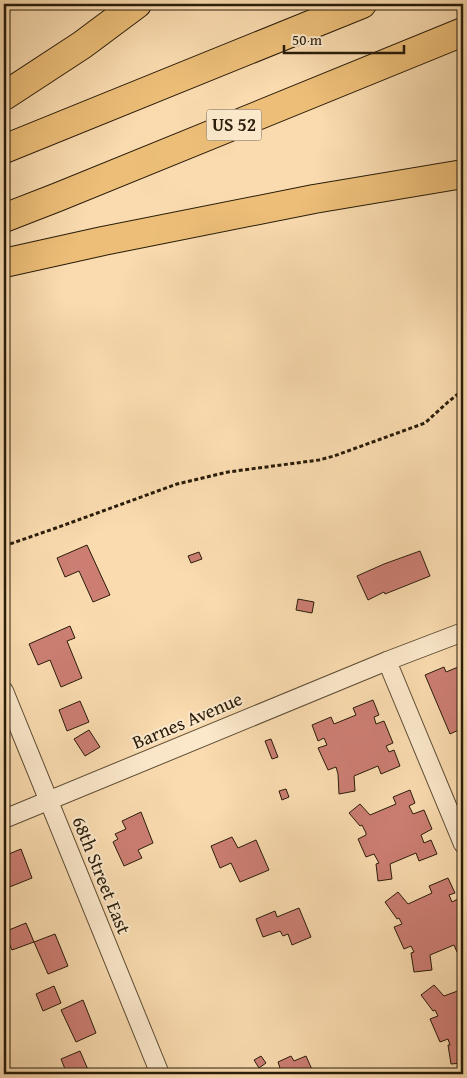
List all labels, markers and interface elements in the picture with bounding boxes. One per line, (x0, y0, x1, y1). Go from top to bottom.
scale bar (284, 22, 404, 54)
text: 50 m (292, 29, 323, 50)
road number: US 52 (206, 110, 262, 140)
street label: Barnes Avenue (128, 684, 247, 756)
street label: 68th Street East (66, 812, 138, 938)

